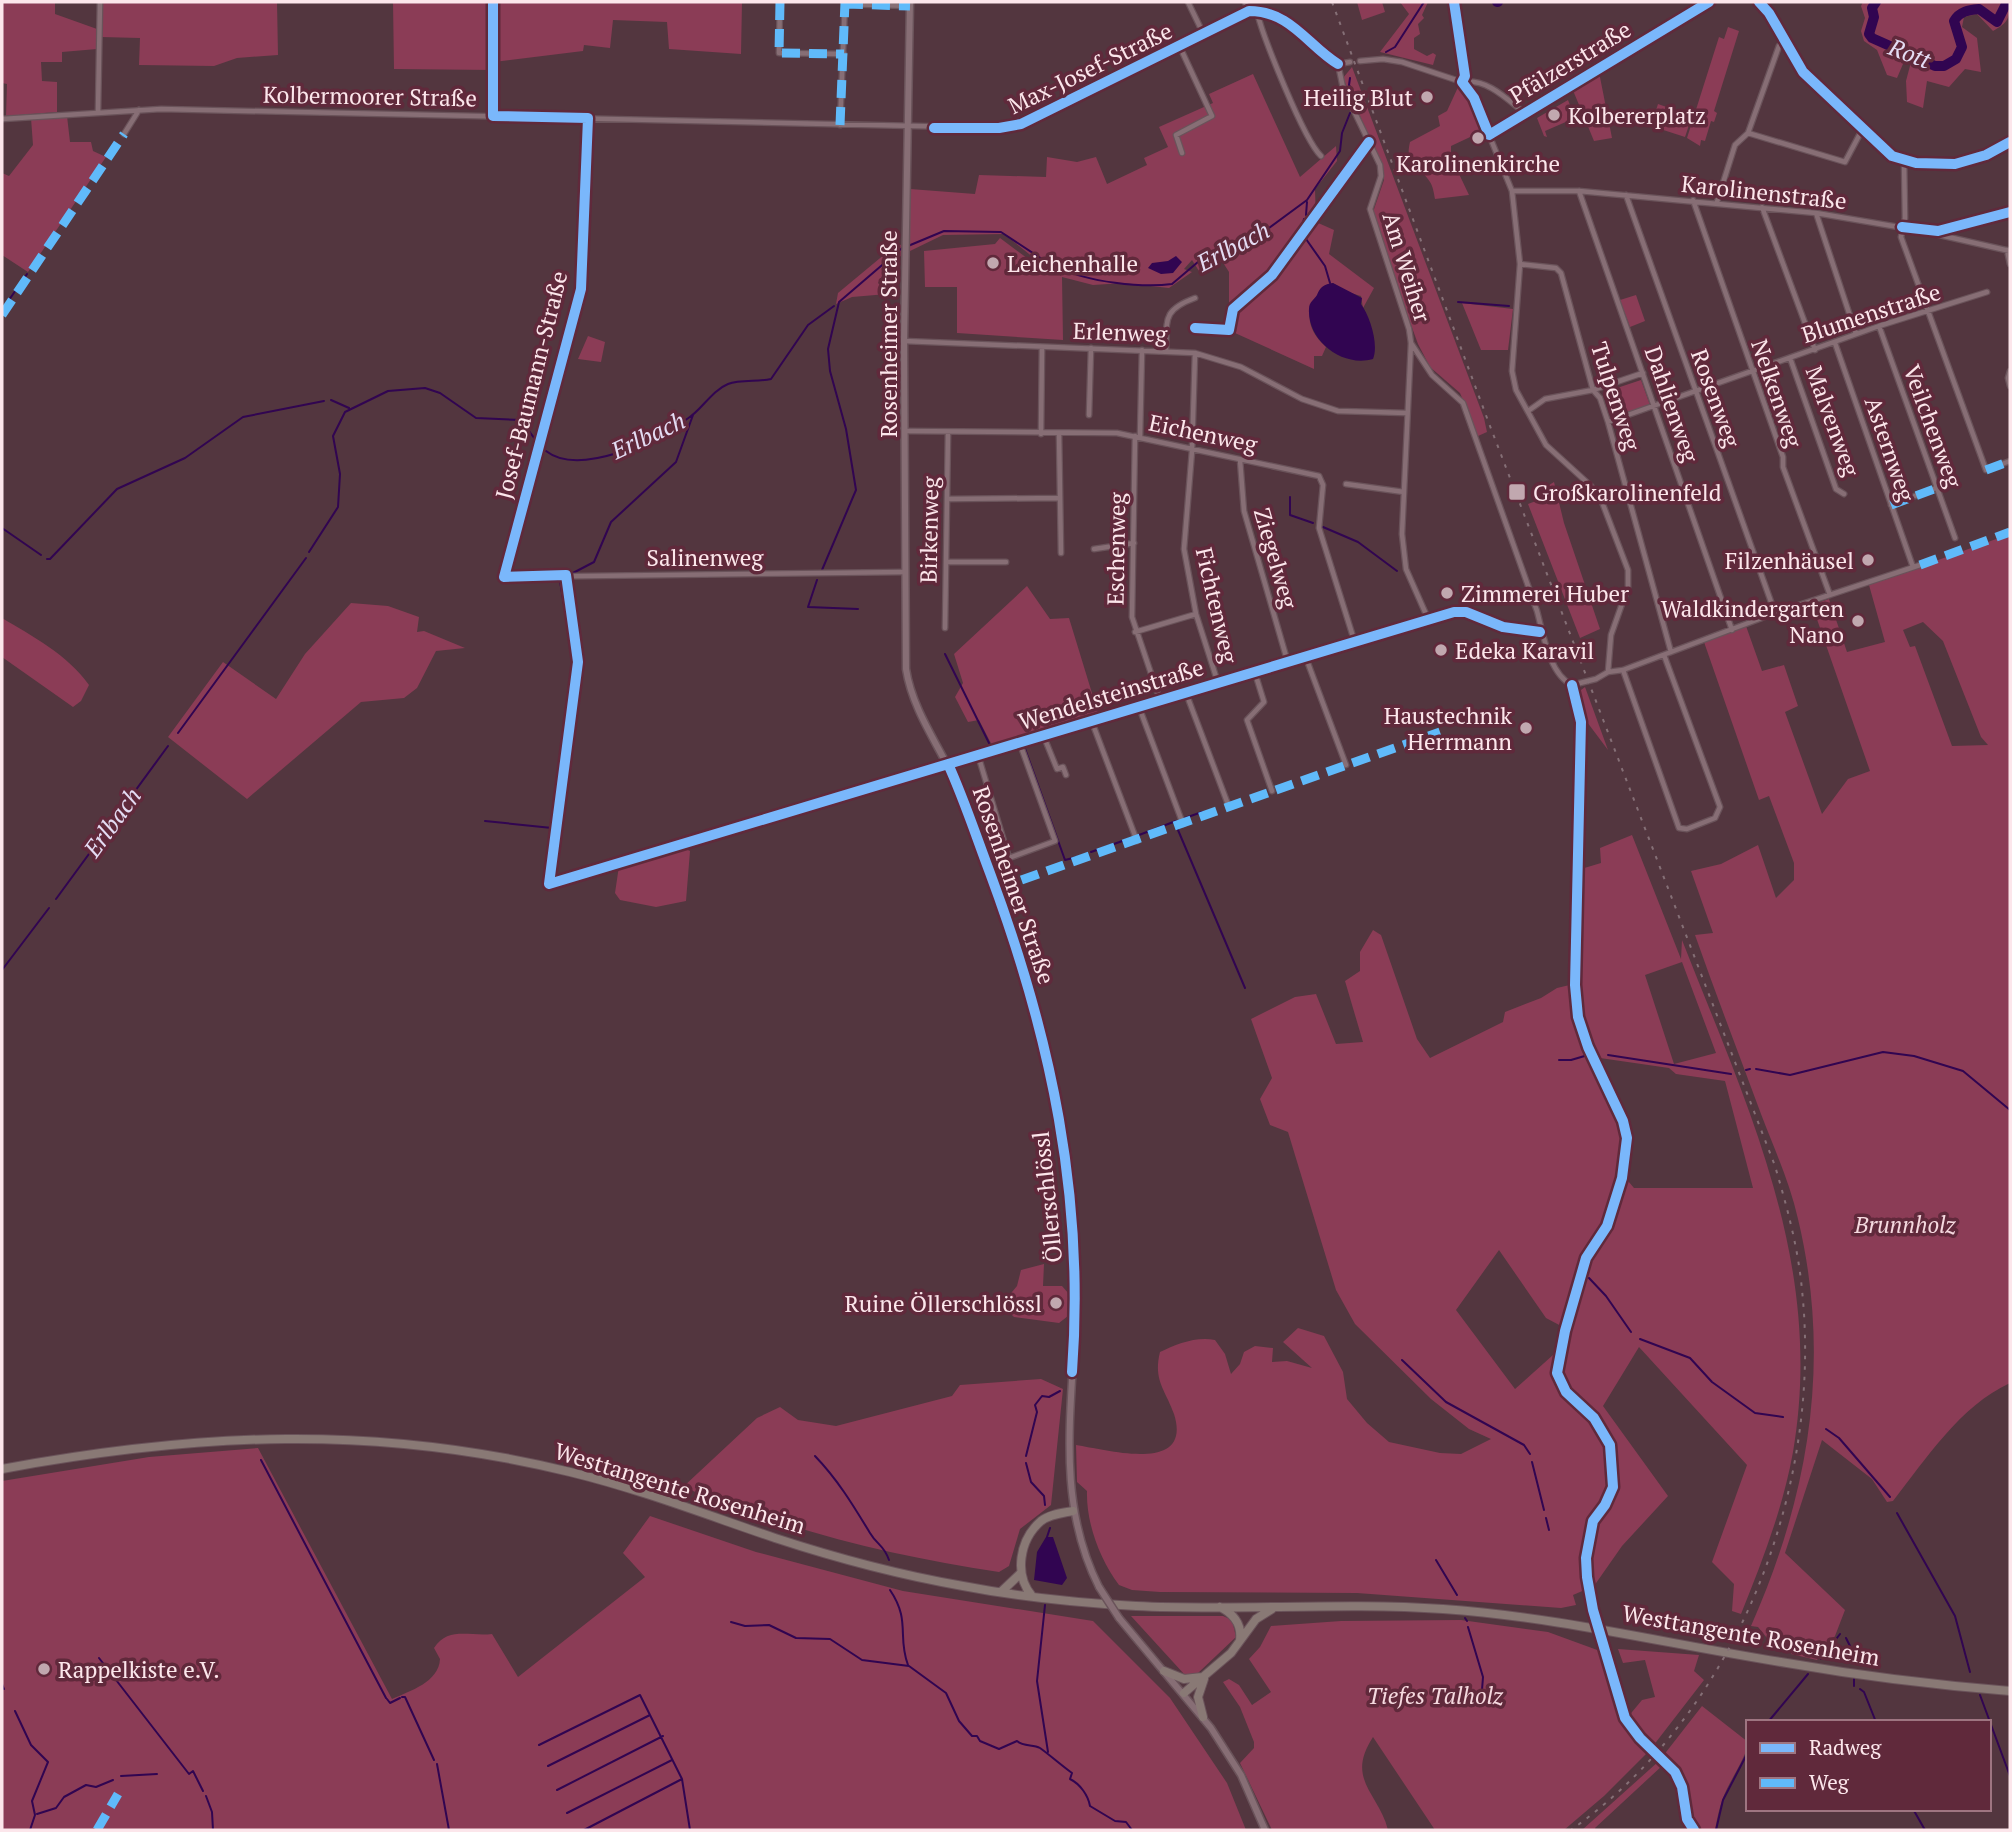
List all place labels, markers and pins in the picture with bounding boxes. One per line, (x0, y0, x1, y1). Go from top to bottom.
place label: Heilig Blut (1303, 82, 1413, 113)
marker: Heilig Blut (1419, 89, 1435, 105)
place label: Kolbererplatz (1568, 100, 1706, 131)
marker: Kolbererplatz (1546, 107, 1562, 123)
marker: Karolinenkirche (1470, 130, 1486, 146)
place label: Karolinenkirche (1396, 148, 1560, 179)
place label: Leichenhalle (1007, 248, 1138, 279)
marker: Leichenhalle (985, 255, 1001, 271)
place label: Großkarolinenfeld (1533, 477, 1722, 508)
marker: Großkarolinenfeld (1507, 482, 1527, 502)
place label: Filzenhäusel (1725, 545, 1854, 576)
marker: Filzenhäusel (1860, 552, 1876, 568)
place label: Zimmerei Huber (1461, 578, 1629, 609)
marker: Zimmerei Huber (1439, 585, 1455, 601)
place label: Waldkindergarten Nano (1661, 593, 1844, 650)
marker: Waldkindergarten Nano (1850, 613, 1866, 629)
place label: Edeka Karavil (1455, 635, 1594, 666)
marker: Edeka Karavil (1433, 642, 1449, 658)
place label: Haustechnik Herrmann (1384, 700, 1512, 757)
marker: Haustechnik Herrmann (1518, 720, 1534, 736)
place label: Ruine Öllerschlössl (844, 1288, 1042, 1319)
marker: Ruine Öllerschlössl (1048, 1295, 1064, 1311)
place label: Rappelkiste e.V. (58, 1654, 220, 1685)
marker: Rappelkiste e.V. (36, 1661, 52, 1677)

